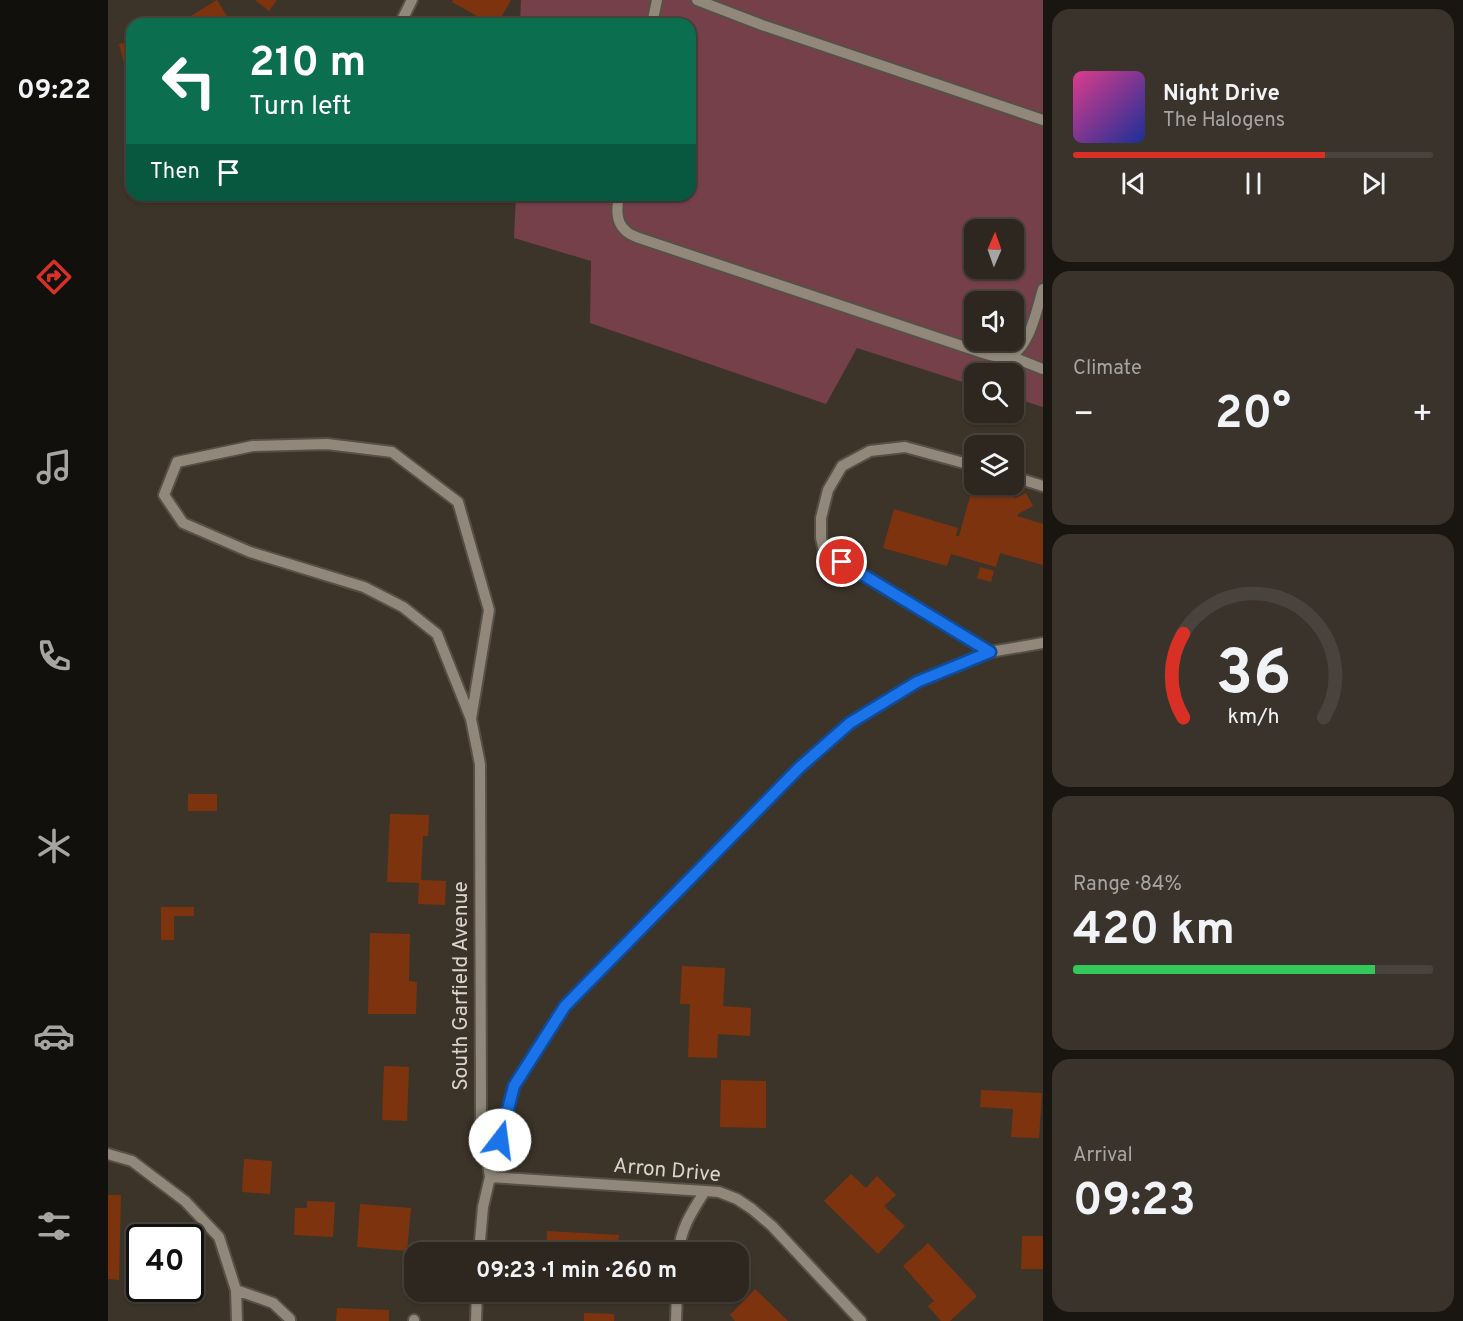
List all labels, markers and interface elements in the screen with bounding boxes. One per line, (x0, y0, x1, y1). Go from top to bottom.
text: 210 m (249, 38, 366, 91)
icon: left (150, 42, 228, 120)
text: 09:22 (17, 74, 91, 108)
text: Night Drive (1163, 81, 1280, 108)
text: Turn left (249, 90, 351, 124)
text: The Halogens (1163, 108, 1285, 134)
icon: arrive (212, 156, 245, 189)
text: Then (150, 159, 200, 186)
icon: previous (1117, 167, 1150, 200)
icon: pause (1237, 167, 1270, 200)
icon: next (1357, 167, 1390, 200)
north arrow (964, 219, 1024, 279)
map controls (964, 219, 1024, 495)
icon: directions (33, 256, 75, 298)
button: sound (964, 291, 1024, 351)
text: Climate (1073, 356, 1142, 382)
button: search (964, 363, 1024, 423)
text: 20° (1215, 387, 1291, 444)
text: − (1073, 395, 1094, 437)
text: + (1412, 395, 1433, 437)
button: layers (964, 435, 1024, 495)
icon: music (33, 446, 75, 488)
pin (816, 536, 867, 587)
icon: arrive (825, 545, 858, 578)
icon: phone (33, 635, 75, 677)
text: 36 (1215, 637, 1291, 716)
text: km/h (1227, 704, 1279, 731)
icon: climate (33, 825, 75, 867)
text: Range · 84% (1073, 872, 1182, 898)
street label: South Garfield Avenue (448, 881, 475, 1091)
text: 420 km (1073, 903, 1235, 960)
icon: car (33, 1015, 75, 1057)
position arrow (468, 1108, 532, 1172)
text: Arrival (1073, 1143, 1133, 1169)
street label: Arron Drive (612, 1153, 722, 1189)
text: 09:23 (1073, 1174, 1196, 1231)
icon: filters (33, 1205, 75, 1247)
speed limit sign: 40 (126, 1224, 204, 1302)
text: 09:23 · 1 min · 260 m (476, 1258, 677, 1285)

